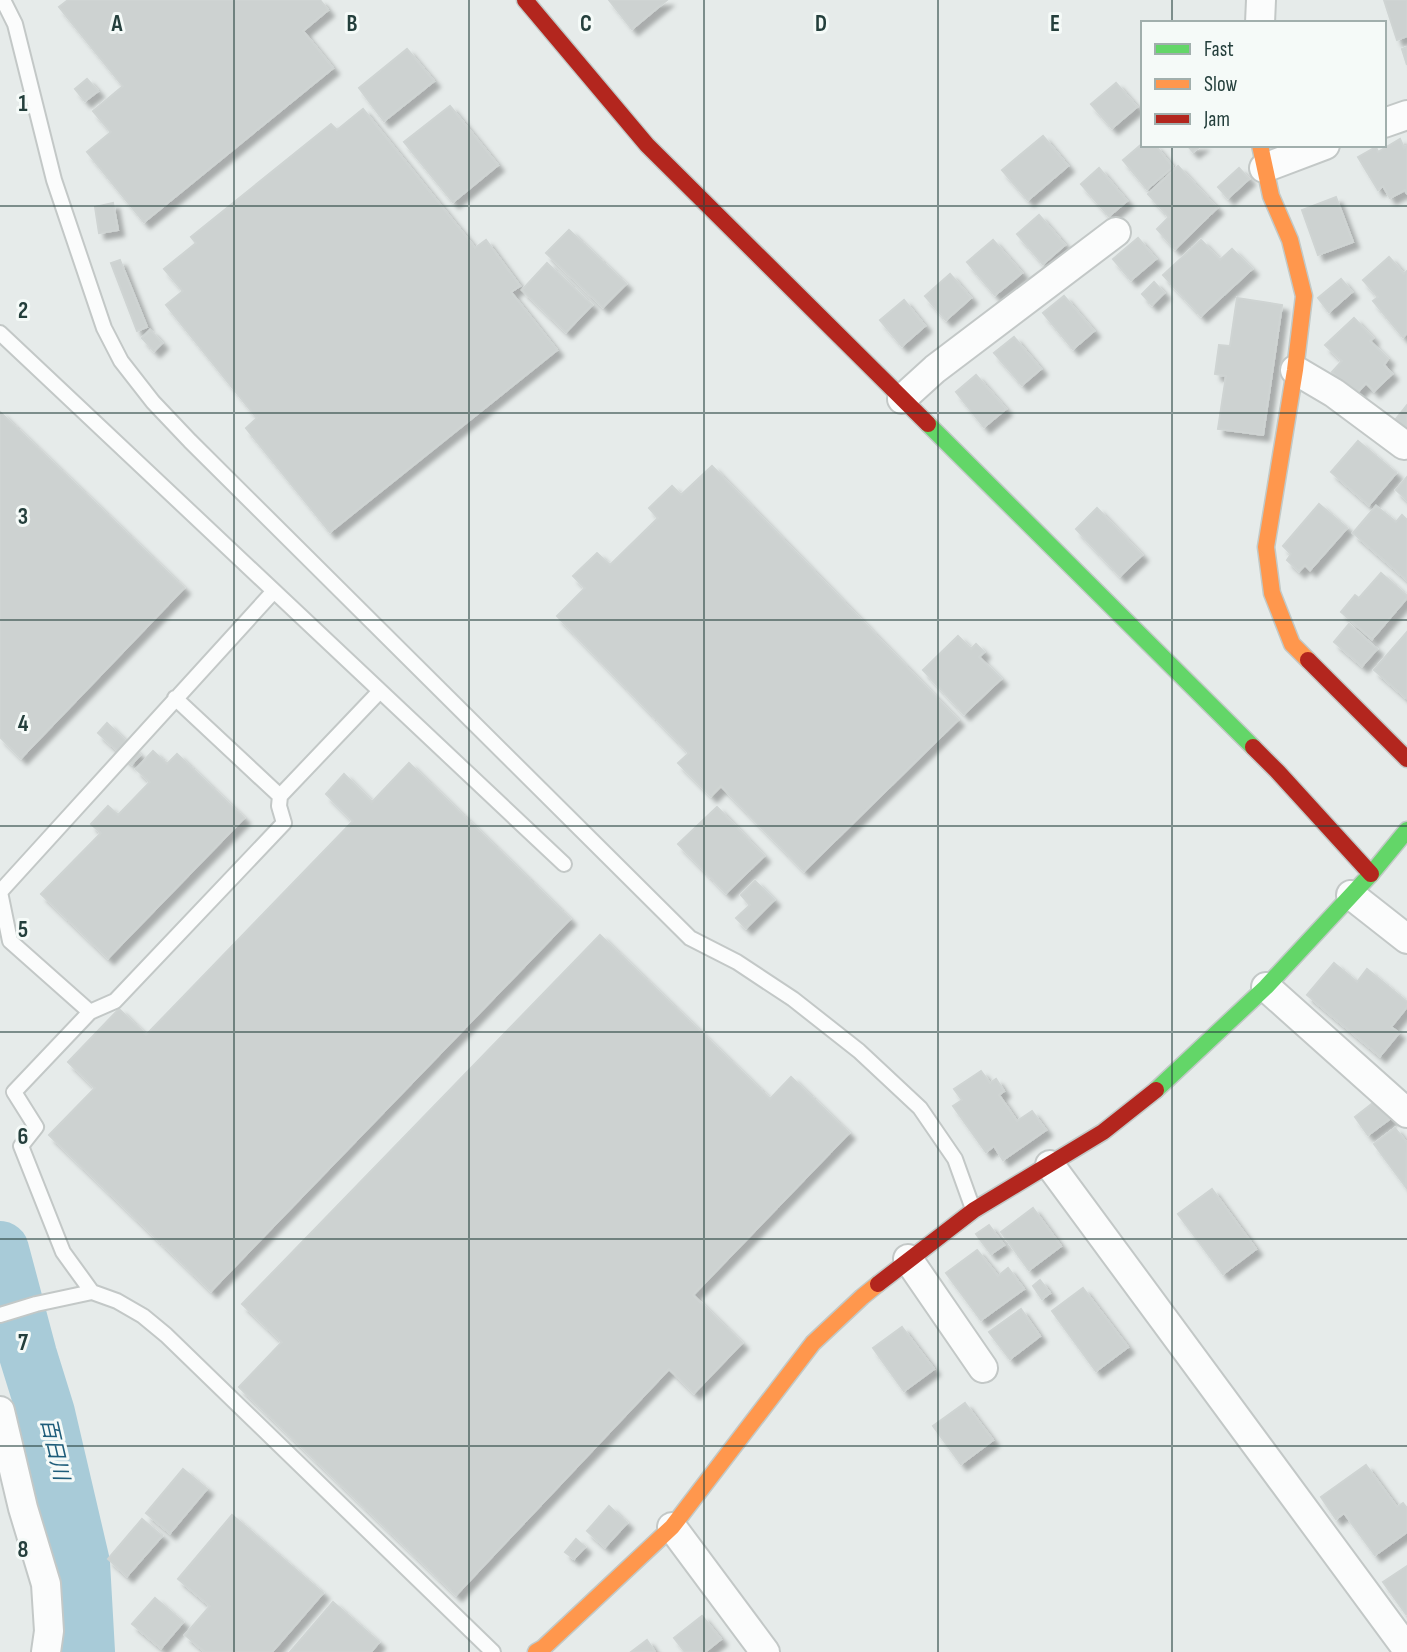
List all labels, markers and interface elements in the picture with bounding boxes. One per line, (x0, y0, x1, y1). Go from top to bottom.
text: A (111, 10, 124, 38)
text: B (347, 10, 358, 38)
text: C (580, 10, 592, 38)
text: D (815, 10, 827, 38)
text: E (1050, 10, 1060, 38)
legend (1141, 21, 1386, 147)
text: Fast (1204, 37, 1234, 62)
text: Slow (1204, 72, 1238, 97)
text: 1 (18, 90, 28, 118)
text: Jam (1203, 107, 1230, 132)
text: 2 (18, 297, 28, 325)
text: 3 (18, 503, 28, 531)
text: 4 (18, 710, 29, 738)
text: 5 (18, 916, 28, 944)
text: 6 (18, 1123, 28, 1151)
text: 7 (18, 1329, 28, 1357)
water label: 百日川 (35, 1416, 74, 1485)
text: 8 (18, 1536, 29, 1564)

